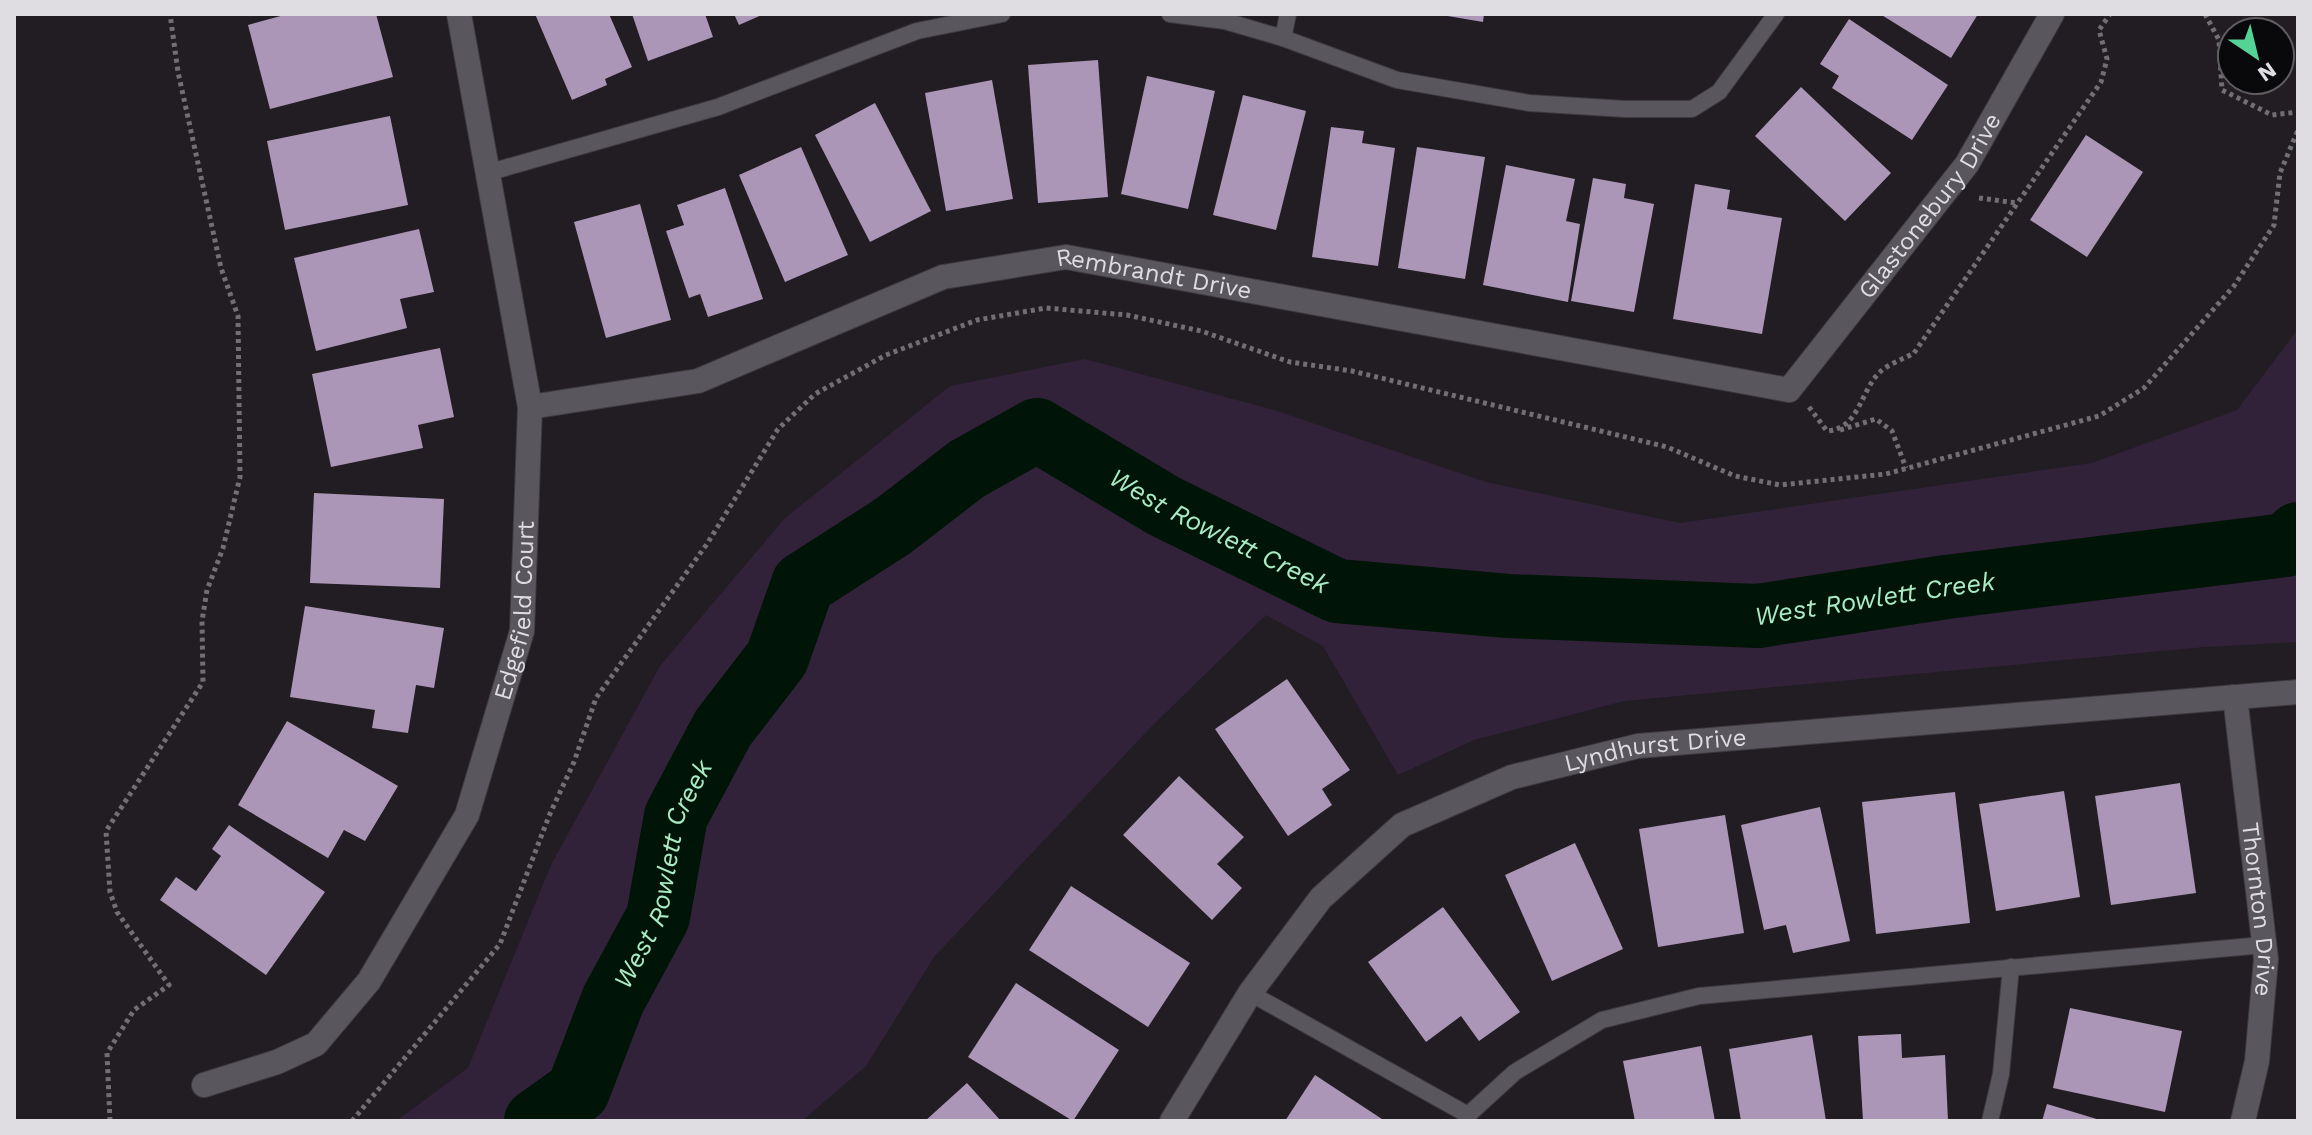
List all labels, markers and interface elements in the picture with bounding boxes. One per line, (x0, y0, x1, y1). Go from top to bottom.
north arrow (2216, 16, 2296, 96)
text: N (2253, 57, 2281, 87)
street label: Glastonebury Drive (1852, 108, 2007, 304)
street label: Rembrandt Drive (1054, 242, 1254, 305)
water label: West Rowlett Creek (1104, 462, 1335, 600)
street label: Edgefield Court (488, 520, 540, 703)
water label: West Rowlett Creek (1752, 566, 1998, 631)
street label: Lyndhurst Drive (1561, 723, 1748, 778)
water label: West Rowlett Creek (607, 754, 719, 994)
street label: Thornton Drive (2236, 821, 2280, 998)

